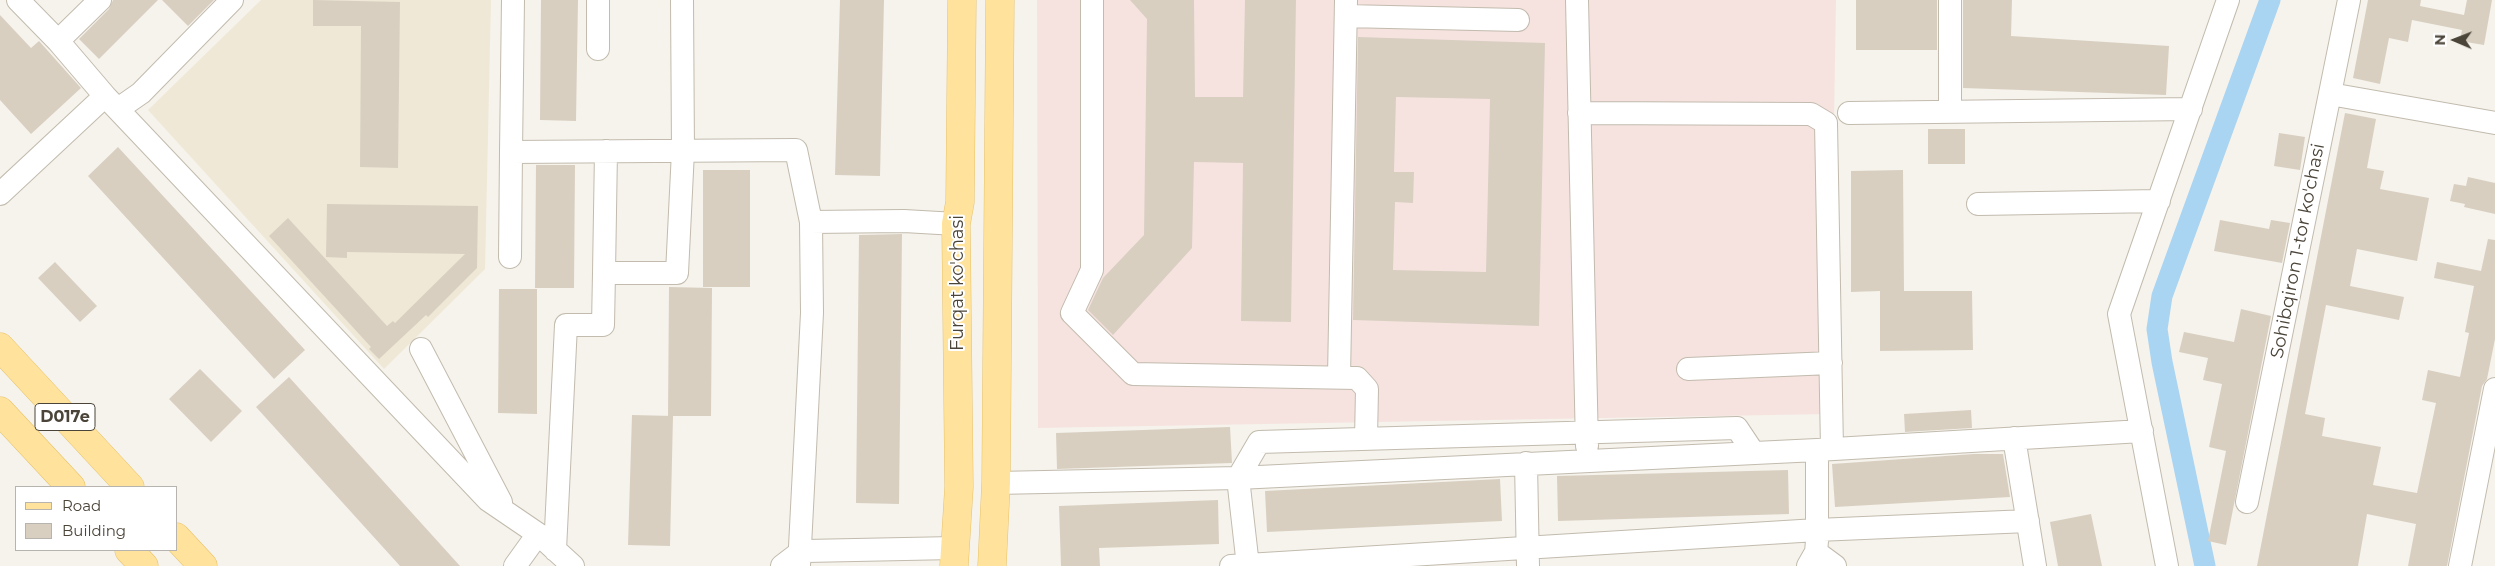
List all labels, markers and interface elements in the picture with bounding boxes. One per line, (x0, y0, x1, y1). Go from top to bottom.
north arrow (2430, 15, 2480, 65)
text: N (2431, 34, 2449, 46)
street label: Sohibqiron 1-tor ko'chasi (2267, 142, 2329, 360)
street label: Furqat ko'chasi (947, 215, 969, 351)
road number: D017e (35, 404, 95, 431)
legend (15, 486, 178, 551)
text: Road (62, 496, 101, 515)
text: Building (62, 521, 126, 540)

